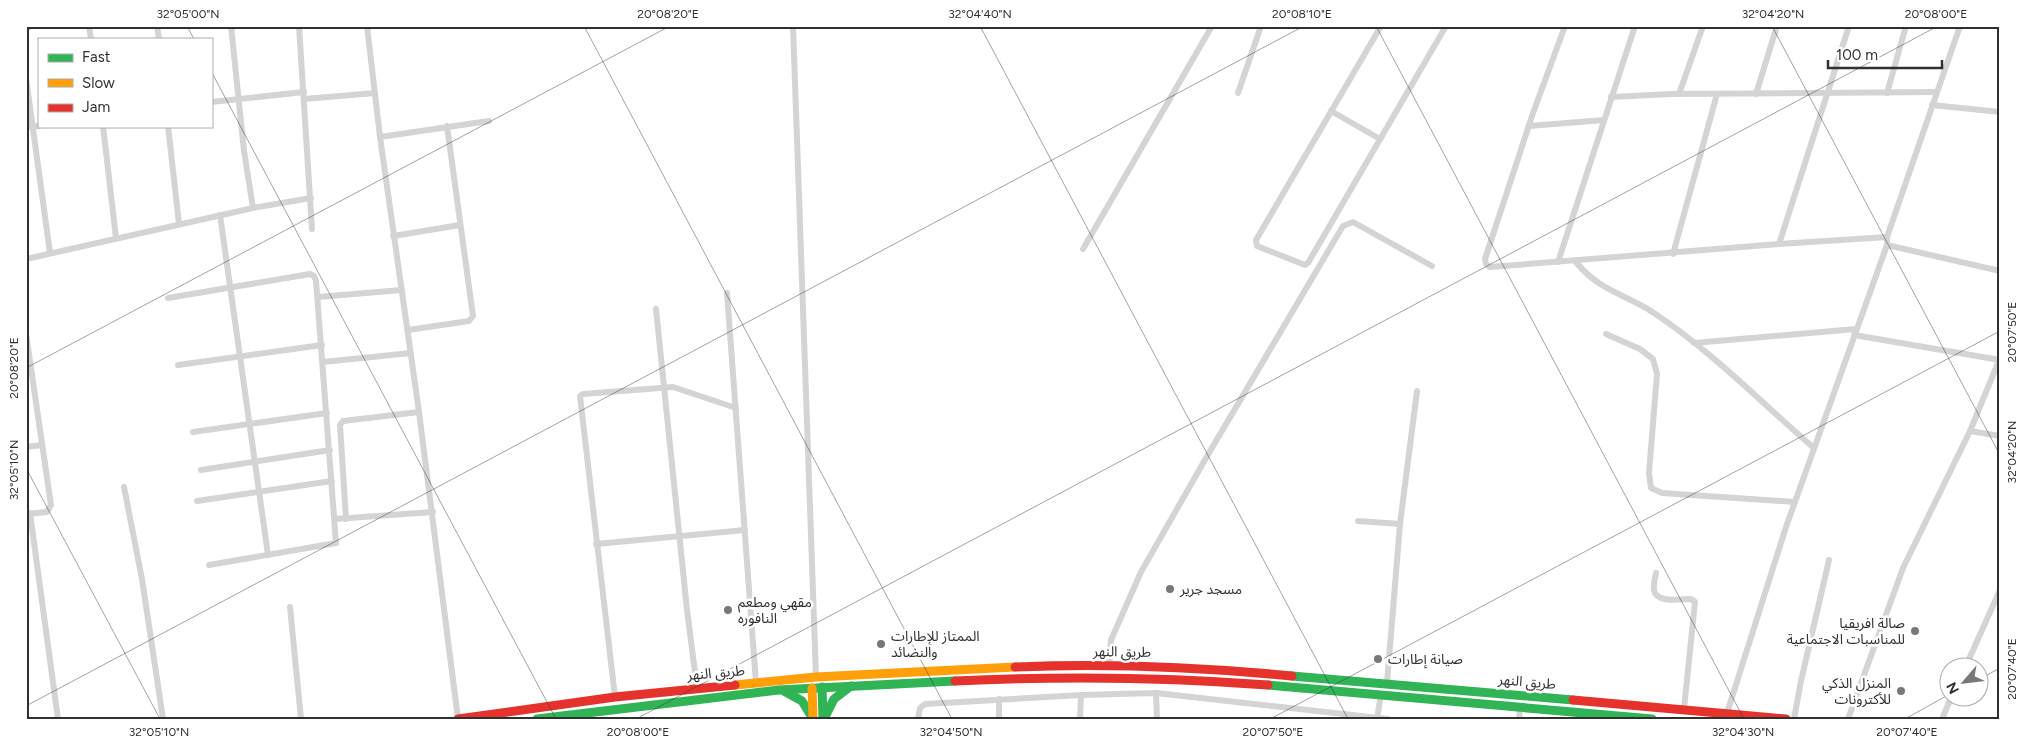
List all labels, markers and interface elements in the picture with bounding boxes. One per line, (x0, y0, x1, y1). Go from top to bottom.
text: 32°05'00"N (156, 7, 220, 21)
text: 20°08'20"E (637, 7, 699, 21)
text: 32°04'40"N (948, 7, 1012, 21)
text: 20°08'10"E (1272, 7, 1332, 21)
text: 32°04'20"N (1742, 7, 1804, 21)
text: 20°08'00"E (1905, 7, 1967, 21)
legend (38, 38, 212, 128)
scale bar (1828, 38, 1942, 70)
text: 100 m (1836, 46, 1878, 64)
text: Fast (82, 48, 111, 66)
text: Slow (82, 74, 115, 92)
text: Jam (82, 98, 110, 116)
text: 20°07'50"E (2005, 302, 2019, 362)
text: 20°08'20"E (7, 337, 21, 399)
text: 32°04'20"N (2005, 421, 2019, 483)
text: 32°05'10"N (7, 440, 21, 500)
place label: مسجد جرير (1179, 581, 1242, 598)
marker: مسجد جرير (1164, 583, 1176, 595)
place label: مقهي ومطعم النافوره (738, 594, 812, 627)
marker: مقهي ومطعم النافوره (722, 604, 734, 616)
place label: صالة افريقيا للمناسبات الاجتماعية (1787, 615, 1905, 648)
marker: صالة افريقيا للمناسبات الاجتماعية (1909, 625, 1921, 637)
place label: الممتاز للإطارات والنضائد (891, 628, 980, 661)
marker: الممتاز للإطارات والنضائد (875, 638, 887, 650)
text: 20°07'40"E (2005, 638, 2019, 700)
street label: طريق النهر (1092, 643, 1151, 662)
place label: صيانة إطارات (1388, 651, 1463, 669)
marker: صيانة إطارات (1372, 653, 1384, 665)
north arrow (1938, 658, 1988, 708)
street label: طريق النهر (685, 662, 746, 685)
street label: طريق النهر (1496, 671, 1557, 694)
place label: المنزل الذكي للأكترونات (1822, 675, 1891, 708)
text: N (1943, 679, 1963, 697)
marker: المنزل الذكي للأكترونات (1895, 685, 1907, 697)
text: 32°05'10"N (129, 725, 189, 739)
text: 20°08'00"E (607, 725, 669, 739)
text: 32°04'50"N (920, 725, 982, 739)
text: 20°07'50"E (1243, 725, 1303, 739)
text: 32°04'30"N (1712, 725, 1774, 739)
text: 20°07'40"E (1876, 725, 1938, 739)

